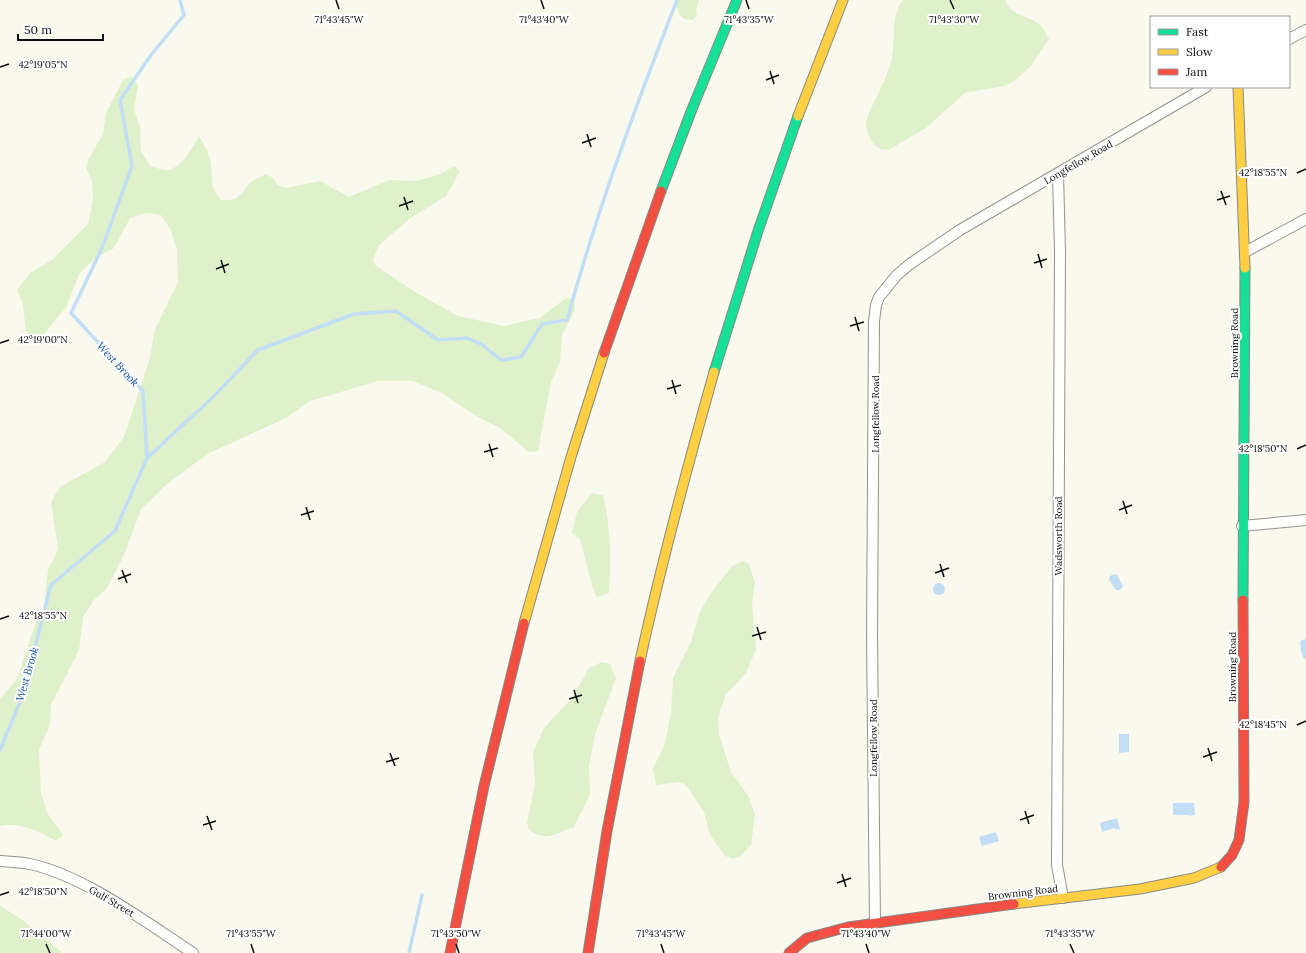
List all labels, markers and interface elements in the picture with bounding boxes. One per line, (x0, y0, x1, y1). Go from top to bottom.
text: 71°43'45"W (315, 13, 364, 26)
text: 71°43'40"W (519, 13, 570, 26)
text: 71°43'35"W (724, 13, 775, 26)
text: 71°43'30"W (929, 13, 980, 26)
scale bar (18, 16, 103, 42)
legend (1150, 16, 1290, 88)
text: 50 m (24, 22, 52, 37)
text: Fast (1186, 24, 1209, 39)
text: Slow (1186, 44, 1213, 59)
text: 42°19'05"N (18, 58, 68, 71)
text: Jam (1185, 64, 1207, 79)
street label: Longfellow Road (1041, 137, 1115, 187)
text: 42°18'55"N (1239, 166, 1287, 179)
street label: Browning Road (1228, 308, 1241, 378)
text: 42°19'00"N (18, 333, 68, 346)
water label: West Brook (94, 339, 142, 389)
street label: Longfellow Road (869, 375, 882, 453)
text: 42°18'50"N (1239, 442, 1288, 455)
street label: Wadsworth Road (1052, 496, 1065, 576)
text: 42°18'55"N (19, 609, 67, 622)
street label: Browning Road (1226, 632, 1239, 702)
water label: West Brook (13, 645, 42, 703)
street label: Longfellow Road (867, 699, 880, 777)
text: 42°18'45"N (1239, 718, 1287, 731)
street label: Browning Road (987, 882, 1059, 903)
street label: Gulf Street (87, 883, 137, 920)
text: 42°18'50"N (19, 885, 68, 898)
text: 71°44'00"W (21, 927, 72, 940)
text: 71°43'55"W (226, 927, 277, 940)
text: 71°43'50"W (431, 927, 482, 940)
text: 71°43'45"W (637, 927, 686, 940)
text: 71°43'40"W (841, 927, 892, 940)
text: 71°43'35"W (1045, 927, 1096, 940)

